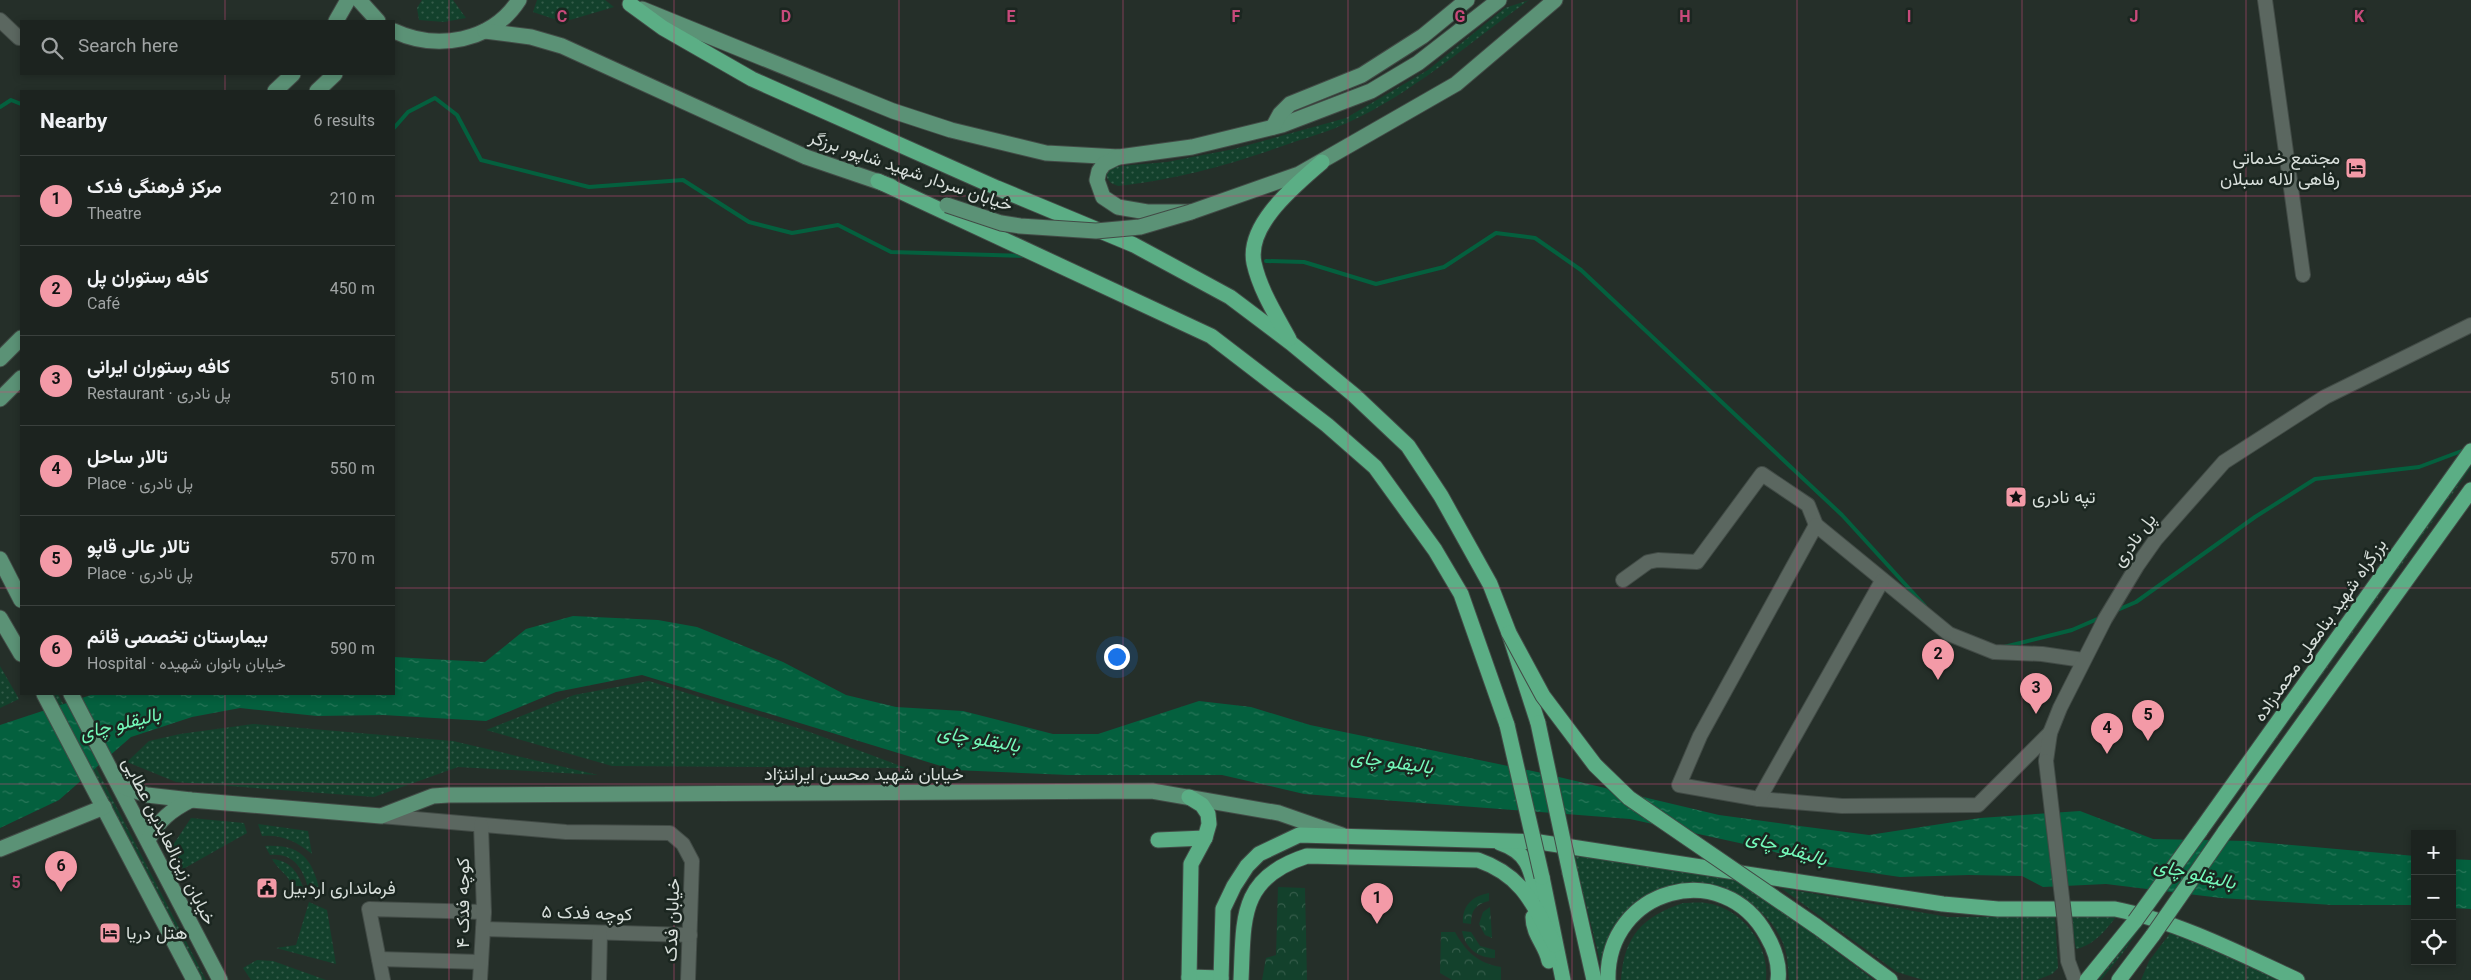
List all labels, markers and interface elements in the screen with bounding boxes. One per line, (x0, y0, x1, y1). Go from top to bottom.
text: C (557, 6, 567, 31)
text: D (781, 6, 791, 31)
text: E (1007, 6, 1016, 31)
text: F (1232, 6, 1241, 31)
text: G (1455, 6, 1466, 31)
text: H (1679, 6, 1691, 31)
text: I (1907, 6, 1911, 31)
text: J (2130, 6, 2138, 31)
text: K (2354, 6, 2365, 31)
search box (20, 20, 395, 75)
text: Search here (78, 33, 178, 62)
icon: search (38, 34, 66, 62)
text: Nearby (40, 106, 107, 139)
text: 6 results (313, 110, 375, 135)
street label: خیابان سردار شهید شاپور برزگر (804, 125, 1016, 221)
place label: مجتمع خدماتی رفاهی لاله سبلان (2220, 146, 2340, 195)
hotel icon: مجتمع خدماتی رفاهی لاله سبلان (2344, 156, 2368, 180)
text: مرکز فرهنگی فدک (87, 174, 222, 203)
text: 1 (51, 188, 61, 213)
text: 210 m (330, 188, 375, 213)
text: Theatre (87, 203, 142, 228)
text: کافه رستوران پل (87, 264, 209, 293)
text: 2 (51, 278, 61, 303)
text: 450 m (330, 278, 375, 303)
text: Café (87, 293, 120, 318)
text: کافه رستوران ایرانی (87, 354, 230, 383)
text: 3 (51, 368, 61, 393)
text: 510 m (330, 368, 375, 393)
text: Restaurant · پل نادری (87, 383, 231, 408)
text: تالار ساحل (87, 444, 168, 473)
text: 4 (51, 458, 61, 483)
text: 550 m (330, 458, 375, 483)
text: Place · پل نادری (87, 473, 193, 498)
place icon: تپه نادری (2004, 485, 2028, 509)
place label: تپه نادری (2032, 485, 2096, 513)
street label: پل نادری (2107, 508, 2165, 574)
text: تالار عالی قاپو (87, 534, 190, 563)
street label: بزرگراه شهید بنامعلی محمدزاده (2248, 534, 2396, 728)
text: 5 (51, 548, 61, 573)
text: 570 m (330, 548, 375, 573)
text: Place · پل نادری (87, 563, 193, 588)
text: بیمارستان تخصصی قائم (87, 624, 268, 653)
text: 6 (51, 638, 61, 663)
text: 590 m (330, 638, 375, 663)
pin: 2 (1922, 639, 1954, 680)
your location (1104, 644, 1130, 670)
text: Hospital · خیابان بانوان شهیده (87, 653, 286, 678)
pin: 3 (2020, 673, 2052, 714)
pin: 5 (2132, 700, 2164, 741)
water label: بالیقلو چای (77, 701, 166, 750)
pin: 4 (2091, 713, 2123, 754)
water label: بالیقلو چای (935, 719, 1023, 762)
water label: بالیقلو چای (1348, 743, 1436, 784)
street label: خیابان زین‌العابدین عطایی (113, 753, 222, 931)
street label: خیابان شهید محسن ایراننژاد (764, 762, 964, 790)
water label: بالیقلو چای (1742, 823, 1832, 876)
map controls (2411, 830, 2456, 965)
button: + (2411, 830, 2456, 875)
pin: 6 (45, 851, 77, 892)
water label: بالیقلو چای (2151, 852, 2240, 899)
street label: کوچه فدک ۴ (451, 858, 479, 948)
text: 5 (11, 872, 21, 897)
button: − (2411, 875, 2456, 920)
public building icon: فرمانداری اردبیل (255, 876, 279, 900)
place label: فرمانداری اردبیل (283, 876, 396, 904)
street label: خیابان فدک (659, 878, 689, 962)
pin: 1 (1361, 883, 1393, 924)
street label: کوچه فدک ۵ (541, 899, 633, 931)
button: locate (2411, 920, 2456, 965)
hotel icon: هتل دریا (98, 921, 122, 945)
place label: هتل دریا (126, 921, 187, 949)

